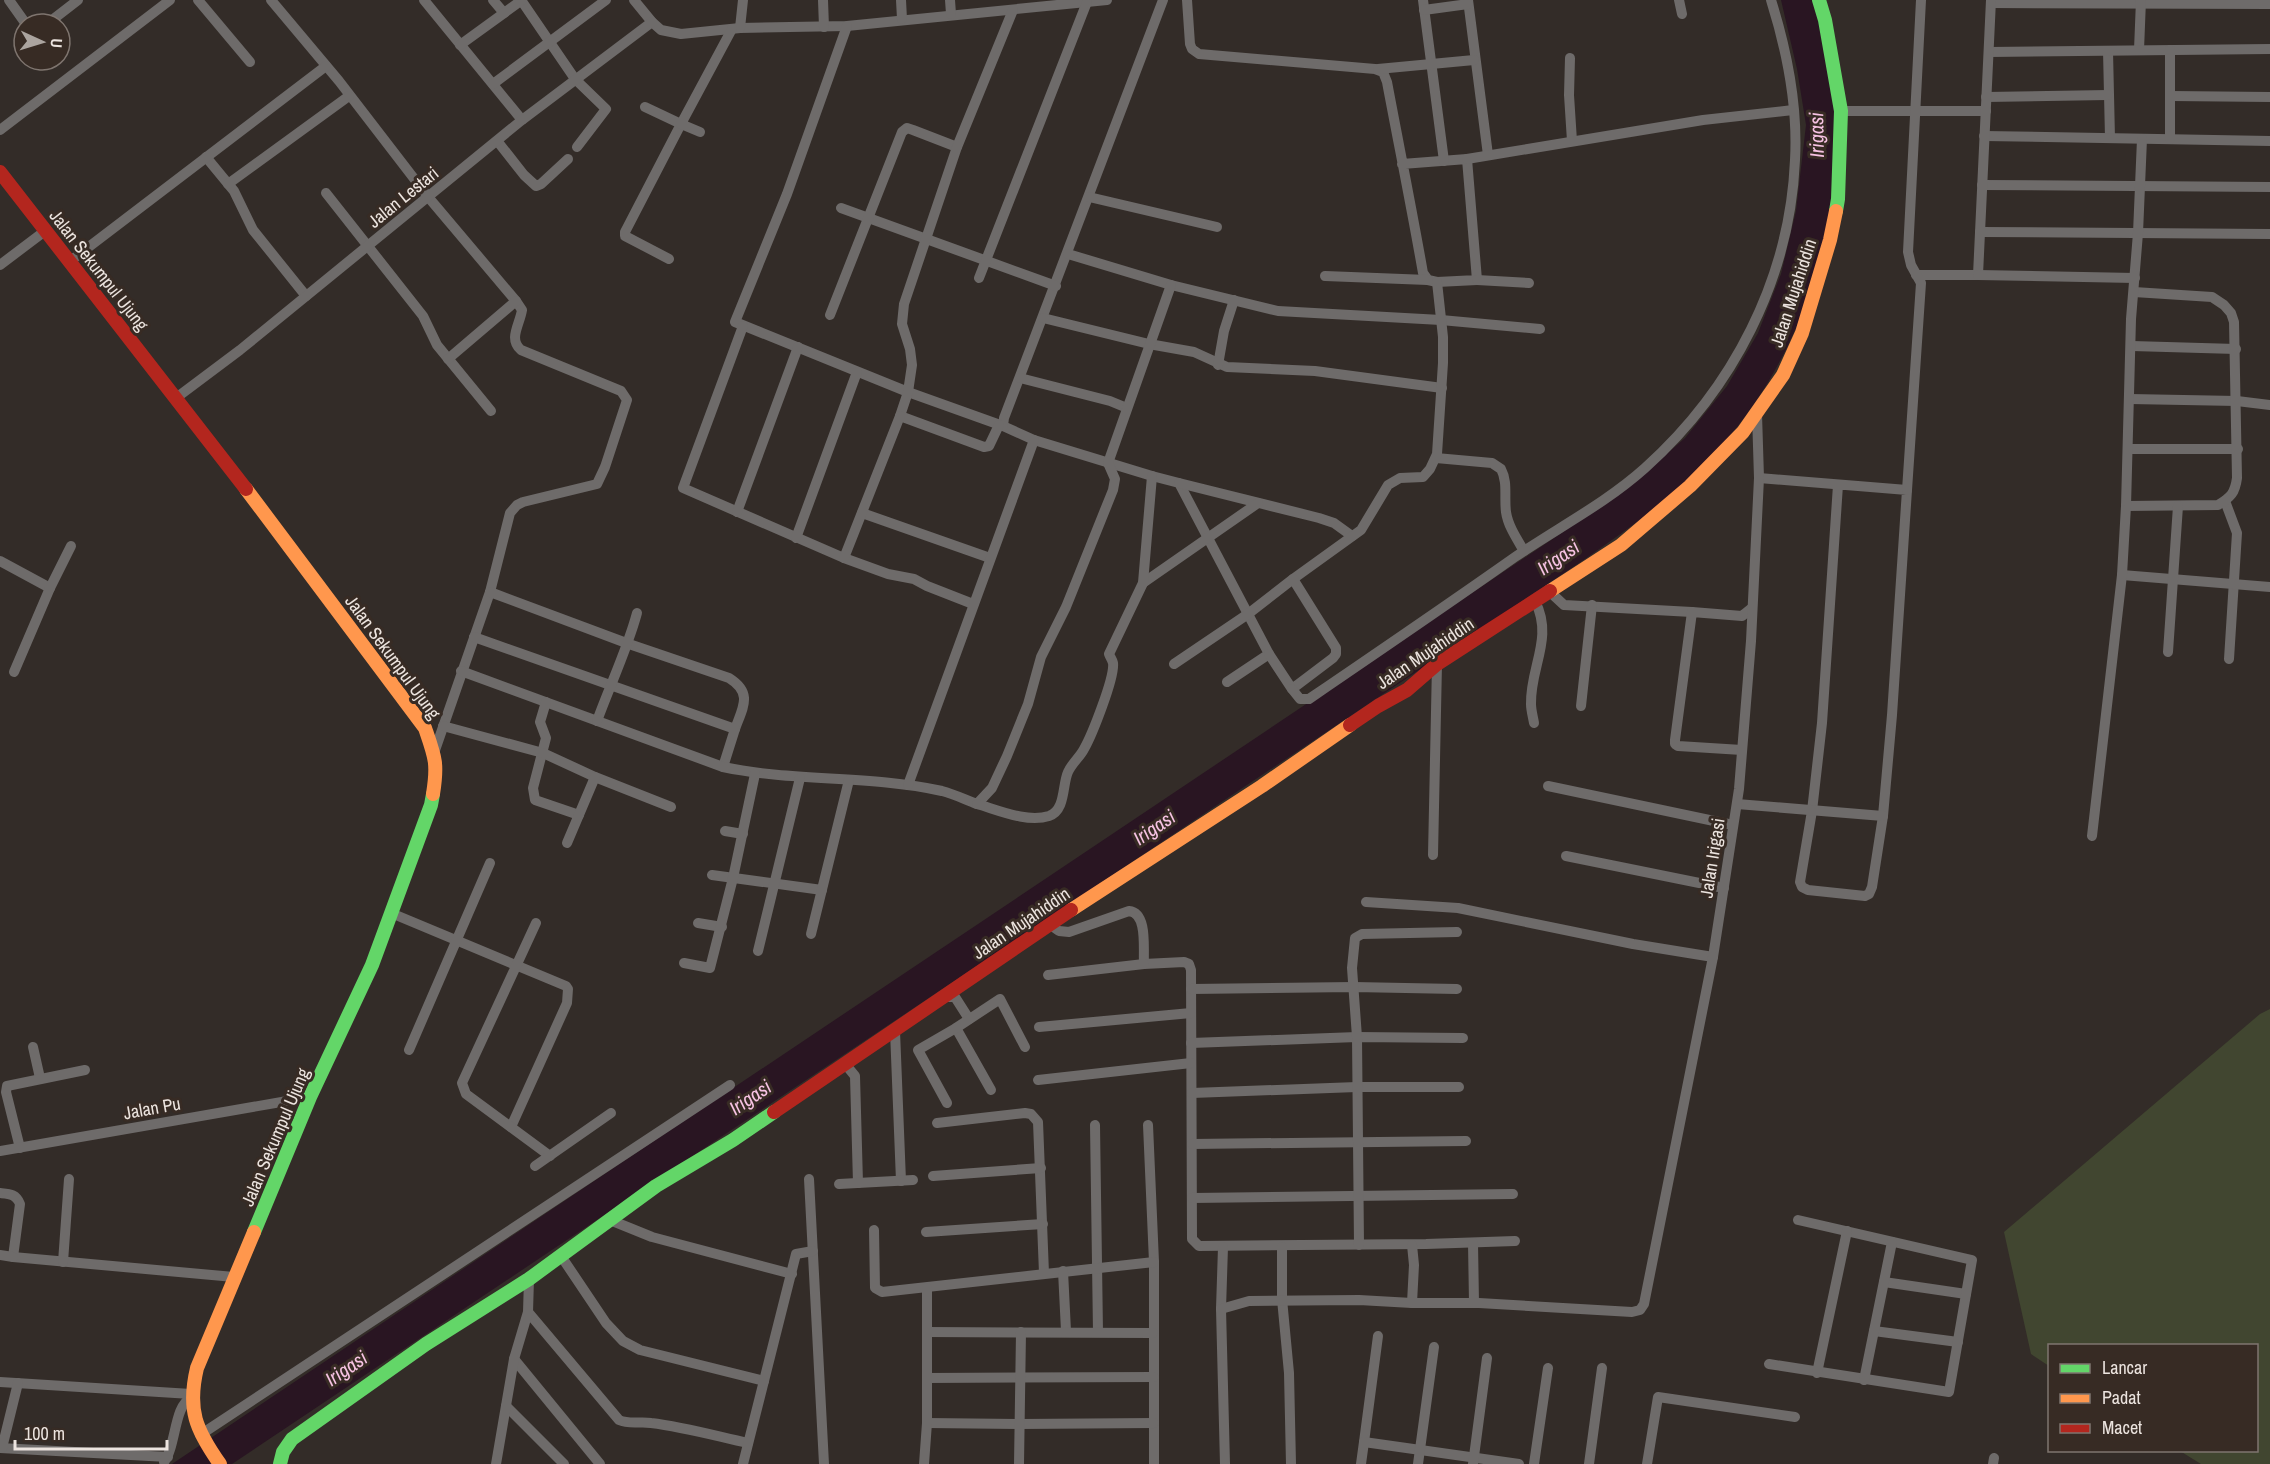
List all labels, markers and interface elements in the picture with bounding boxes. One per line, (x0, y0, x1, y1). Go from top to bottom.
north arrow (12, 12, 72, 72)
text: U (46, 38, 68, 49)
water label: Irigasi (1802, 112, 1830, 158)
street label: Jalan Lestari (362, 161, 444, 233)
street label: Jalan Sekumpul Ujung (44, 204, 155, 337)
street label: Jalan Mujahiddin (1764, 236, 1822, 350)
water label: Irigasi (1532, 533, 1585, 581)
street label: Jalan Sekumpul Ujung (339, 590, 447, 725)
street label: Jalan Mujahiddin (1371, 611, 1479, 695)
water label: Irigasi (1128, 803, 1181, 851)
street label: Jalan Irigasi (1693, 816, 1731, 900)
street label: Jalan Mujahiddin (967, 881, 1075, 965)
street label: Jalan Sekumpul Ujung (235, 1063, 316, 1210)
water label: Irigasi (724, 1073, 777, 1121)
street label: Jalan Pu (122, 1091, 182, 1125)
water label: Irigasi (320, 1344, 373, 1392)
legend (2048, 1344, 2258, 1452)
text: Lancar (2102, 1355, 2147, 1380)
text: Padat (2102, 1385, 2141, 1410)
scale bar (15, 1413, 166, 1451)
text: Macet (2102, 1415, 2142, 1440)
text: 100 m (24, 1421, 65, 1446)

